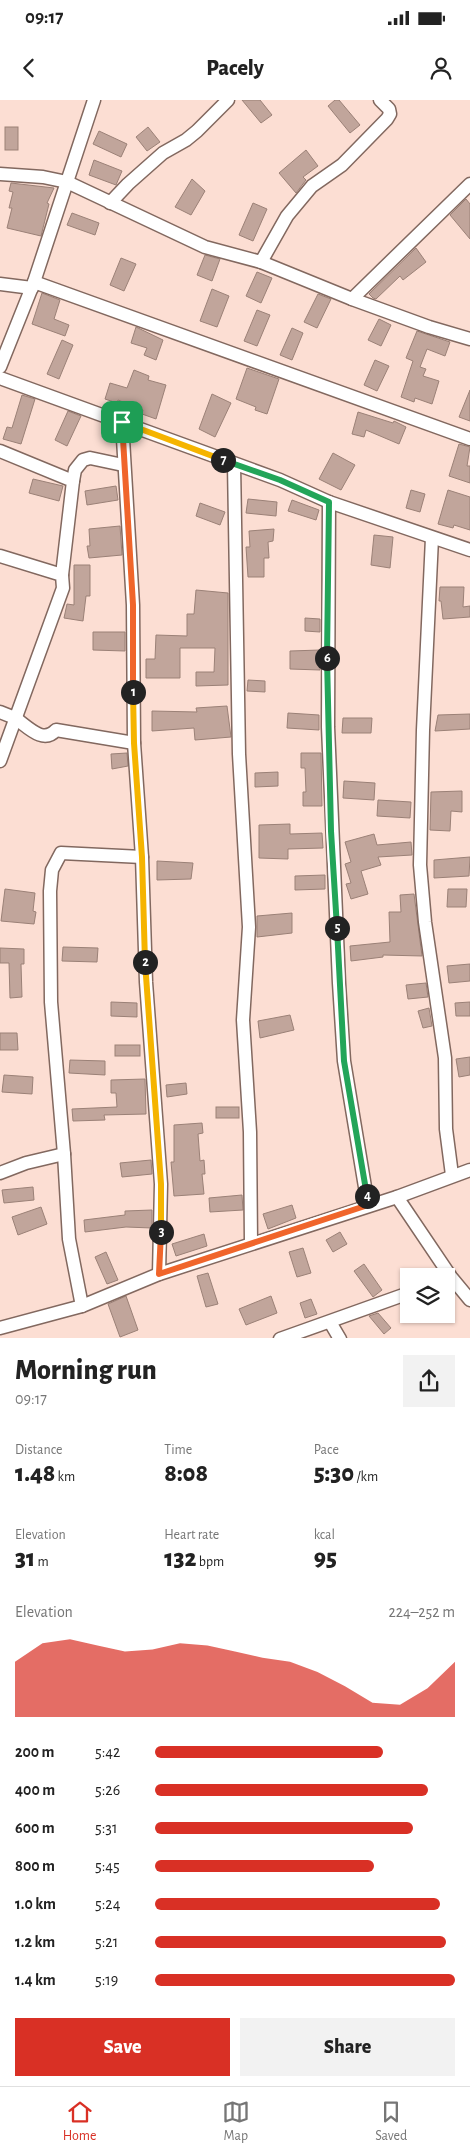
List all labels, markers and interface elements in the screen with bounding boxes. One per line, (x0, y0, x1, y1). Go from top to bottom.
text: 09:17 (25, 8, 63, 27)
icon: back (15, 54, 43, 82)
icon: person (427, 54, 455, 82)
text: Pacely (206, 57, 264, 79)
pin (101, 401, 143, 443)
icon: arrive (108, 408, 136, 436)
pin: 7 (210, 448, 236, 472)
text: 7 (220, 453, 227, 467)
pin: 6 (314, 646, 340, 670)
text: 6 (324, 651, 331, 665)
pin: 1 (120, 680, 146, 704)
text: 1 (131, 685, 136, 699)
pin: 5 (324, 916, 350, 940)
text: 5 (334, 921, 341, 935)
pin: 2 (132, 950, 158, 974)
text: 2 (142, 955, 149, 969)
pin: 4 (354, 1184, 380, 1208)
text: 4 (364, 1189, 371, 1203)
pin: 3 (148, 1220, 174, 1244)
text: 3 (158, 1225, 165, 1239)
map controls (400, 1268, 455, 1323)
button: layers (400, 1268, 455, 1323)
button: share (403, 1355, 455, 1407)
text: Morning run (15, 1357, 157, 1385)
text: 09:17 (15, 1391, 47, 1407)
text: Distance (15, 1443, 62, 1457)
text: Time (164, 1443, 192, 1457)
text: Pace (314, 1443, 339, 1457)
text: 1.48 (15, 1461, 55, 1486)
text: 8:08 (164, 1461, 208, 1486)
text: 5:30 (314, 1461, 354, 1486)
text: km (55, 1470, 75, 1484)
text: /km (354, 1470, 378, 1484)
text: Elevation (15, 1528, 66, 1542)
text: Heart rate (164, 1528, 219, 1542)
text: kcal (314, 1528, 335, 1542)
text: 31 (15, 1546, 35, 1571)
text: 132 (164, 1546, 197, 1571)
text: 95 (314, 1546, 337, 1571)
text: m (35, 1555, 49, 1569)
text: bpm (197, 1555, 224, 1569)
text: Elevation (15, 1604, 73, 1620)
text: 224–252 m (388, 1604, 455, 1620)
text: 200 m (15, 1744, 55, 1760)
text: 5:42 (95, 1744, 120, 1760)
text: 400 m (15, 1782, 55, 1798)
text: 5:26 (95, 1782, 120, 1798)
text: 600 m (15, 1820, 55, 1836)
text: 5:31 (95, 1820, 117, 1836)
text: 800 m (15, 1858, 55, 1874)
text: 5:45 (95, 1858, 120, 1874)
text: 1.0 km (15, 1896, 56, 1912)
text: 5:24 (95, 1896, 120, 1912)
text: 1.2 km (15, 1934, 55, 1950)
text: 5:21 (95, 1934, 118, 1950)
text: 1.4 km (15, 1972, 56, 1988)
text: 5:19 (95, 1972, 118, 1988)
button: Save (15, 2018, 230, 2076)
button: Share (240, 2018, 455, 2076)
tab: Home (63, 2098, 96, 2145)
tab: Map (222, 2098, 250, 2145)
tab: Saved (375, 2098, 407, 2145)

